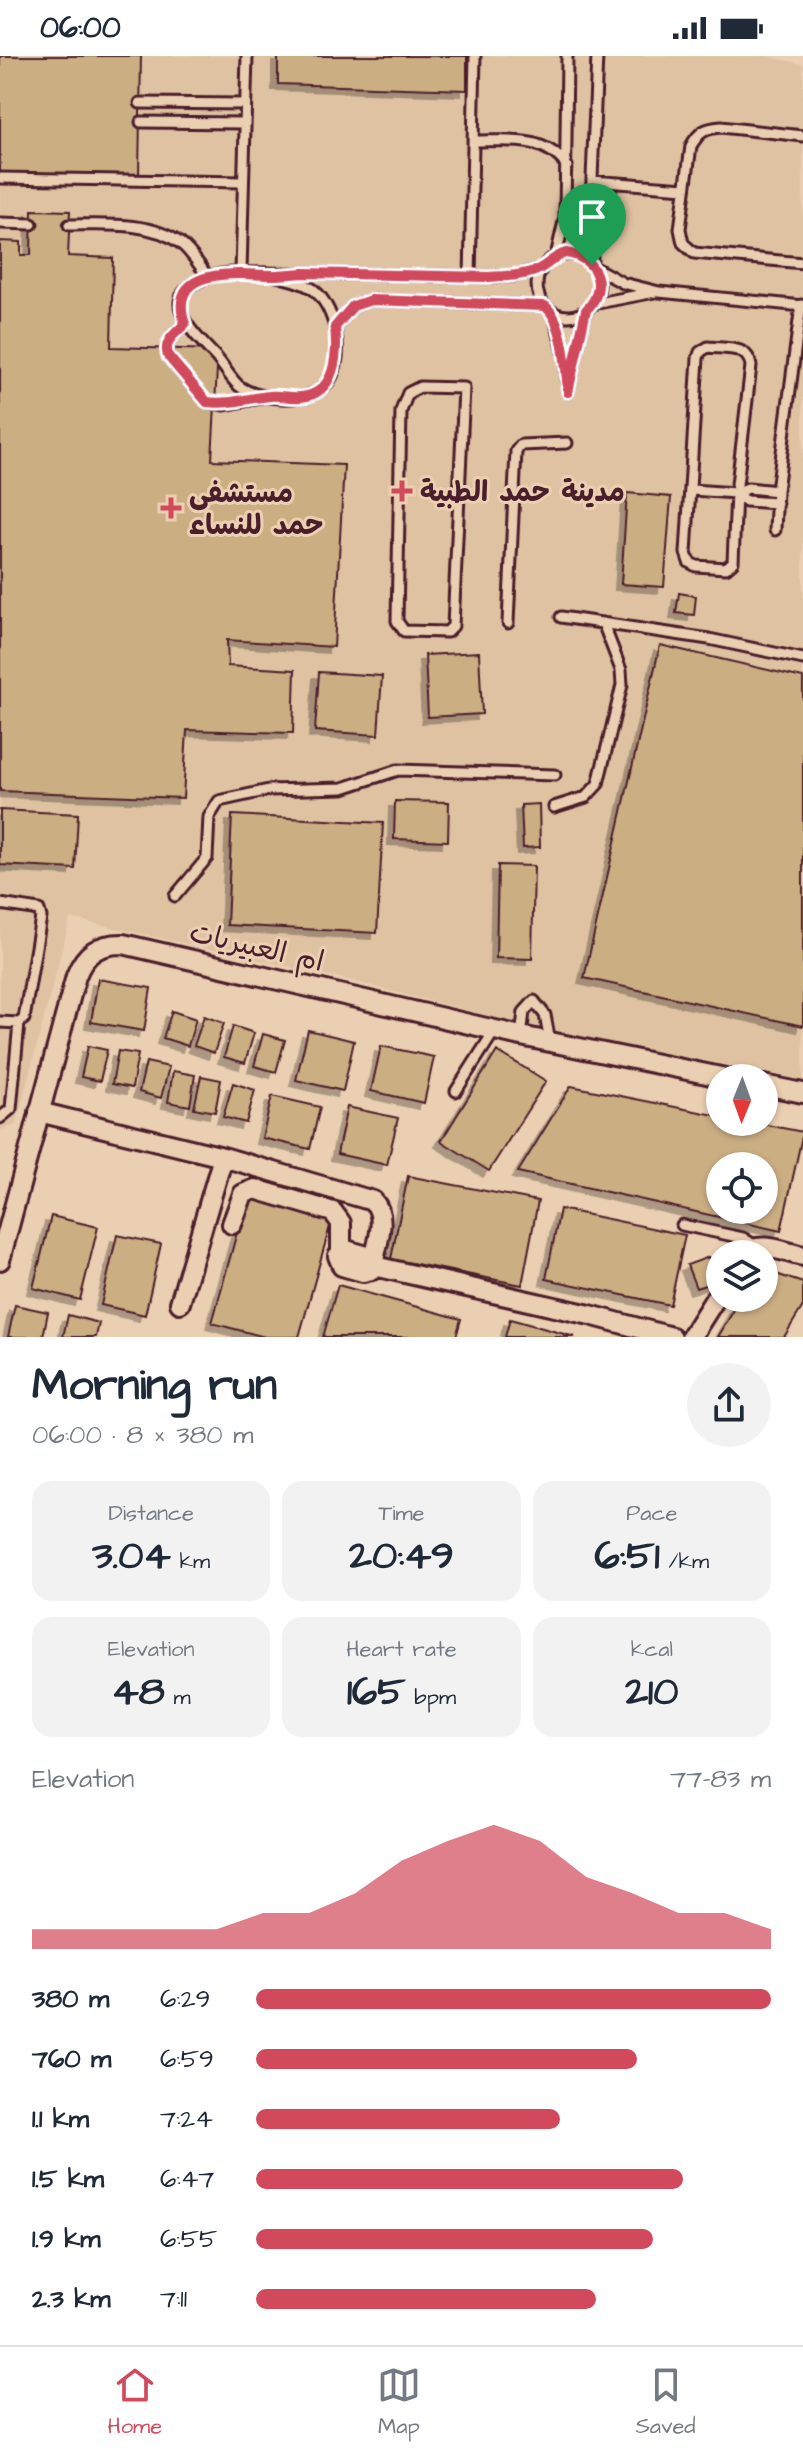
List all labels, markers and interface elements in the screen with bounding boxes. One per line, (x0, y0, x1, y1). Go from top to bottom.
text: 06:00 (40, 7, 121, 49)
pin (558, 183, 626, 265)
icon: arrive (570, 195, 614, 239)
place label: مدينة حمد الطبية (420, 473, 625, 512)
place label: مستشفى حمد للنساء (189, 474, 323, 545)
marker: مدينة حمد الطبية (391, 480, 413, 502)
marker: مستشفى حمد للنساء (160, 497, 182, 519)
street label: ام العبيريات (185, 913, 328, 983)
north arrow (706, 1064, 778, 1136)
map controls (706, 1064, 778, 1312)
button: locate (706, 1152, 778, 1224)
button: layers (706, 1240, 778, 1312)
text: Morning run (32, 1356, 277, 1417)
button: share (687, 1363, 771, 1447)
text: 06:00 · 8 × 380 m (32, 1417, 253, 1453)
text: Distance (108, 1498, 194, 1529)
text: Time (378, 1498, 425, 1529)
text: Pace (626, 1498, 677, 1529)
text: 3.04 (92, 1529, 171, 1584)
text: 20:49 (349, 1529, 454, 1584)
text: 6:51 (594, 1529, 660, 1584)
text: km (171, 1546, 210, 1577)
text: /km (660, 1546, 709, 1577)
text: Elevation (108, 1634, 194, 1665)
text: Heart rate (346, 1634, 457, 1665)
text: kcal (631, 1634, 673, 1665)
text: 48 (112, 1665, 165, 1720)
text: 165 (347, 1665, 405, 1720)
text: 210 (625, 1665, 678, 1720)
text: m (165, 1682, 191, 1713)
text: bpm (405, 1682, 456, 1713)
text: Elevation (32, 1761, 134, 1797)
text: 77–83 m (670, 1761, 771, 1797)
text: 380 m (32, 1981, 109, 2017)
text: 6:29 (160, 1981, 210, 2017)
text: 760 m (32, 2041, 111, 2077)
text: 6:59 (160, 2041, 214, 2077)
text: 1.1 km (32, 2101, 89, 2137)
text: 7:24 (160, 2101, 213, 2137)
text: 1.5 km (32, 2161, 104, 2197)
text: 6:47 (160, 2161, 214, 2197)
text: 1.9 km (32, 2221, 100, 2257)
text: 6:55 (160, 2221, 217, 2257)
text: 2.3 km (32, 2281, 110, 2317)
text: 7:11 (160, 2281, 187, 2317)
tab: Home (107, 2363, 162, 2442)
tab: Map (377, 2363, 421, 2442)
tab: Saved (636, 2363, 696, 2442)

